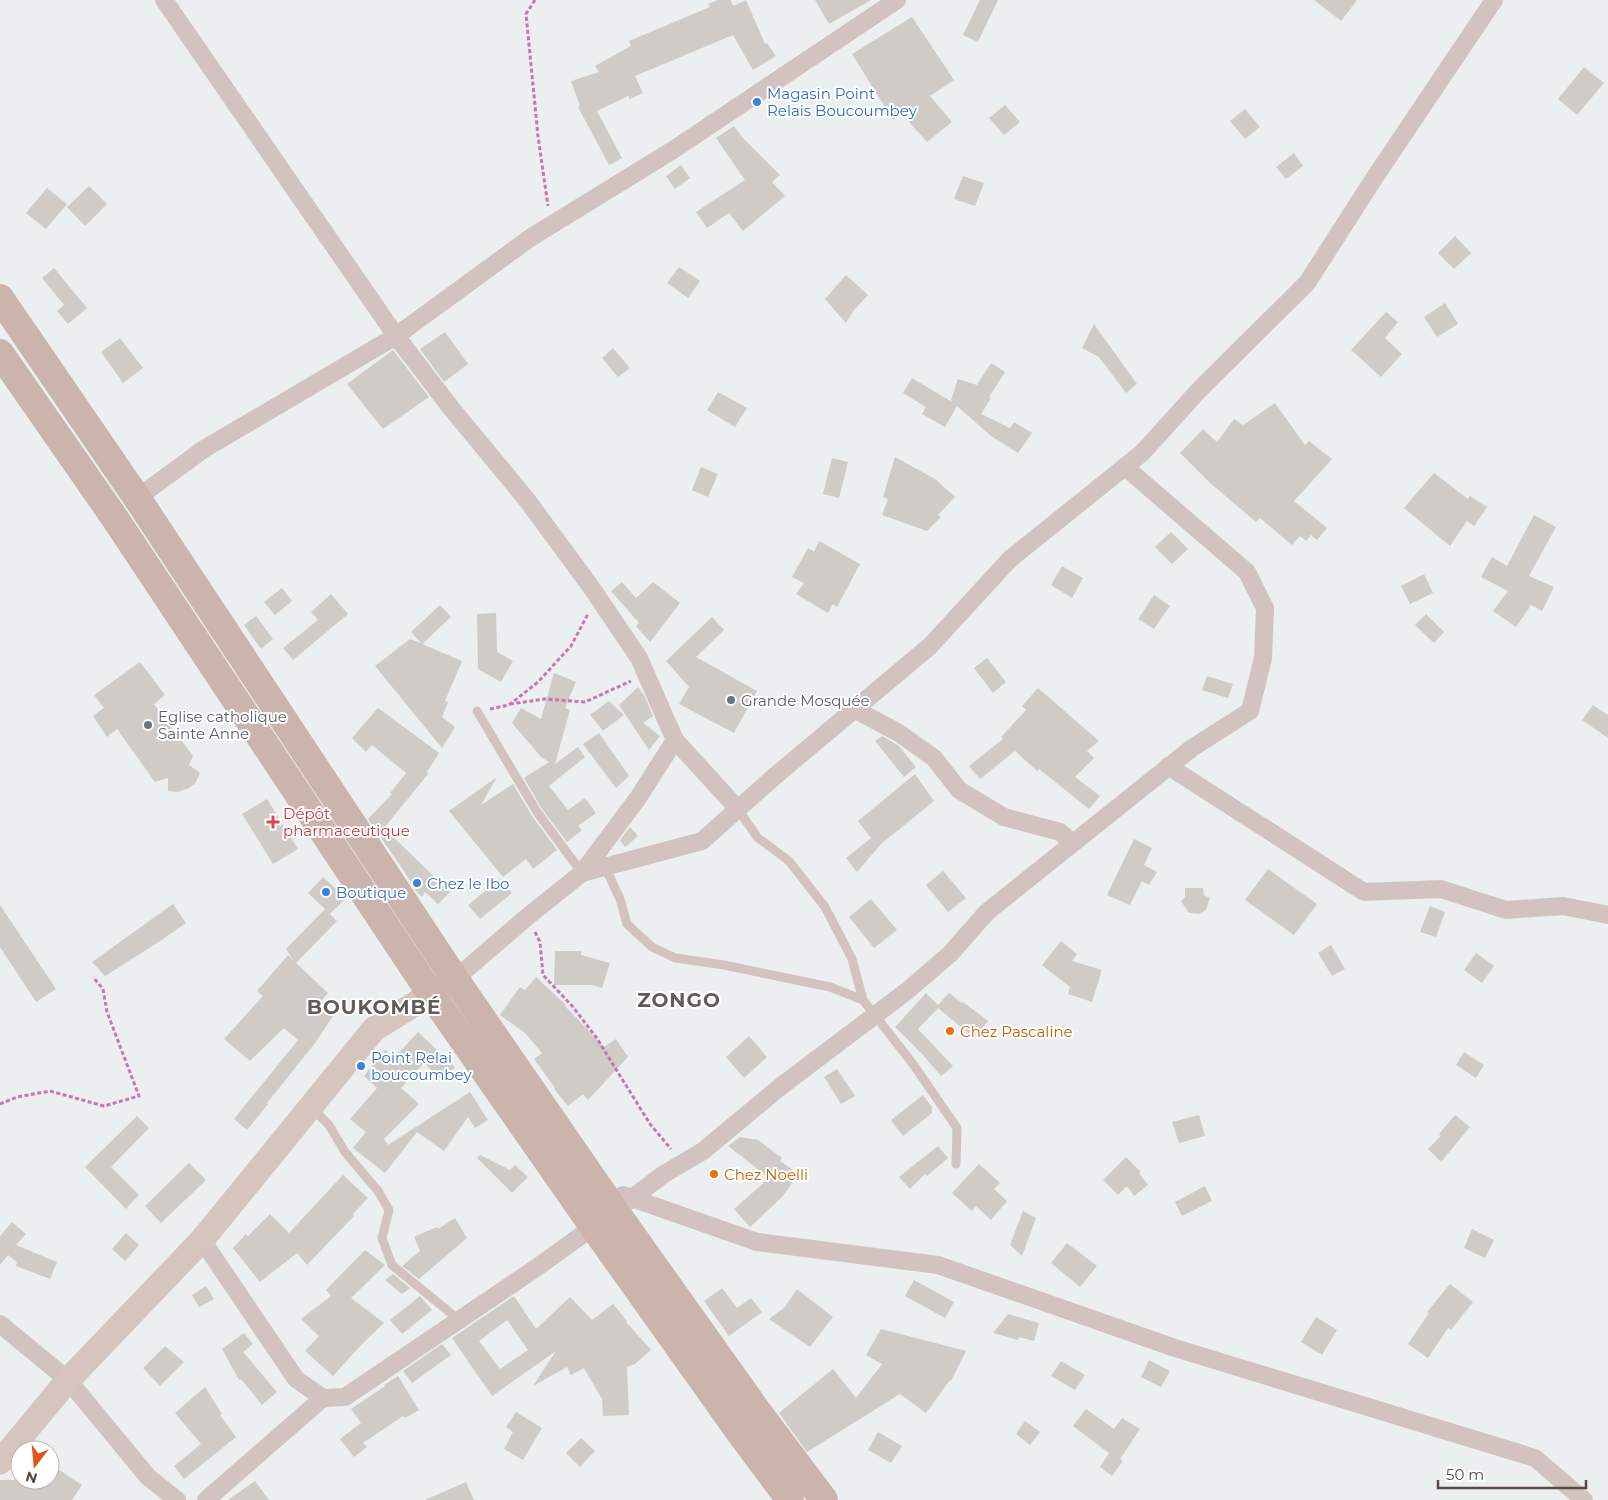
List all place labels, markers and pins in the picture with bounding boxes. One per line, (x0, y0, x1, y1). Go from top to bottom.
place label: Magasin Point Relais Boucoumbey (767, 84, 918, 120)
marker: Magasin Point Relais Boucoumbey (751, 96, 763, 108)
place label: Grande Mosquée (741, 691, 870, 710)
marker: Grande Mosquée (725, 694, 737, 706)
place label: Eglise catholique Sainte Anne (158, 707, 287, 743)
marker: Eglise catholique Sainte Anne (142, 719, 154, 731)
place label: Dépôt pharmaceutique (283, 804, 410, 840)
marker: Dépôt pharmaceutique (267, 816, 279, 828)
place label: Chez le Ibo (427, 874, 510, 893)
marker: Chez le Ibo (411, 877, 423, 889)
place label: Boutique (336, 883, 406, 902)
marker: Boutique (320, 886, 332, 898)
place label: Chez Pascaline (960, 1022, 1073, 1041)
marker: Chez Pascaline (944, 1025, 956, 1037)
place label: Point Relai boucoumbey (371, 1048, 473, 1084)
marker: Point Relai boucoumbey (355, 1060, 367, 1072)
place label: Chez Noelli (724, 1165, 808, 1184)
marker: Chez Noelli (708, 1168, 720, 1180)

